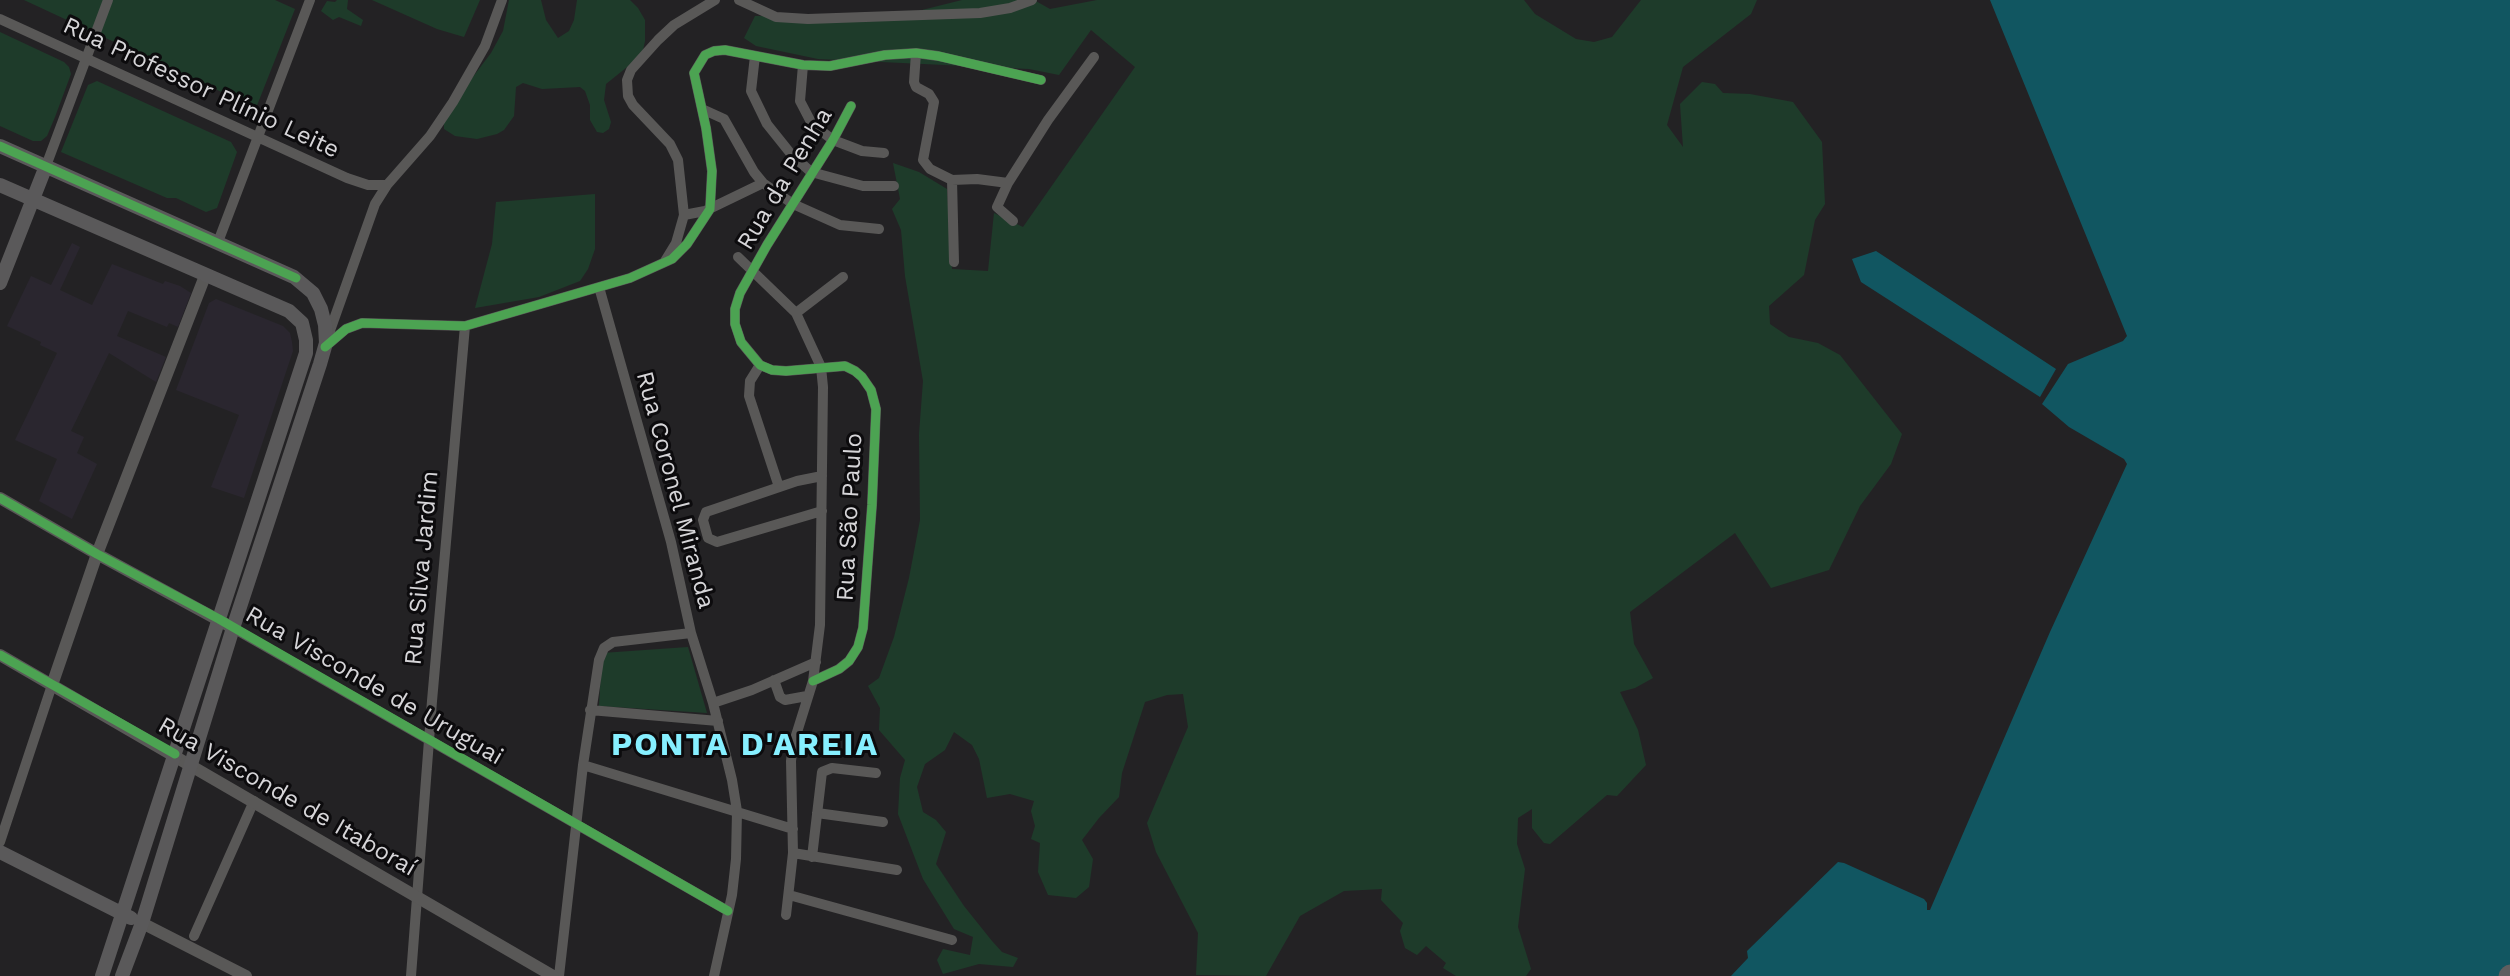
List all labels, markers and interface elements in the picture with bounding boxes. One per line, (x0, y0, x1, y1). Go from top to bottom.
street label: Rua Professor Plínio Leite (58, 11, 344, 165)
street label: Rua da Penha (731, 103, 839, 255)
street label: Rua Coronel Miranda (629, 368, 721, 612)
street label: Rua São Paulo (831, 432, 869, 602)
street label: Rua Silva Jardim (399, 470, 445, 666)
street label: Rua Visconde de Uruguai (240, 600, 508, 772)
street label: Rua Visconde de Itaboraí (153, 711, 421, 883)
district label: PONTA D'AREIA (613, 727, 877, 765)

